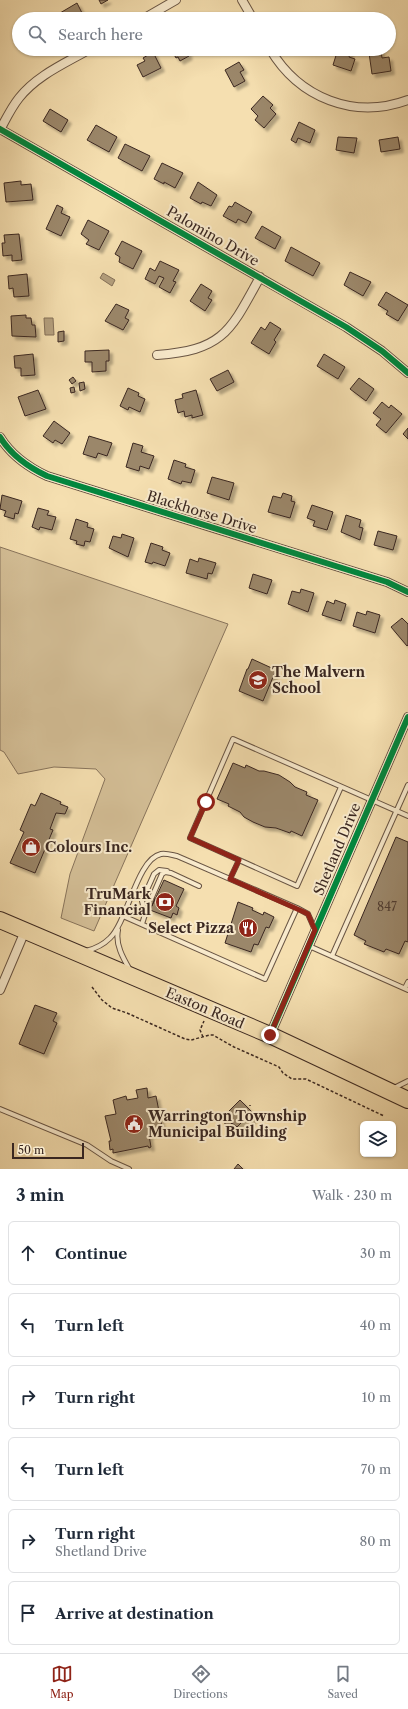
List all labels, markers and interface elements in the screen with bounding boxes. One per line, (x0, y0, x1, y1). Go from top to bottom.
search box (12, 12, 396, 56)
icon: search (26, 23, 48, 45)
text: Search here (58, 25, 143, 44)
street label: Palomino Drive (164, 202, 263, 270)
street label: Blackhorse Drive (145, 487, 259, 537)
place label: The Malvern School (272, 663, 365, 697)
school or university icon: The Malvern School (247, 669, 269, 691)
route start (197, 793, 215, 811)
street label: Shetland Drive (309, 800, 365, 898)
shop icon: Colours Inc. (20, 836, 42, 858)
place label: Colours Inc. (45, 838, 132, 856)
place label: TruMark Financial (83, 885, 152, 919)
bank icon: TruMark Financial (154, 891, 176, 913)
house number: 847 (377, 899, 397, 914)
restaurant icon: Select Pizza (237, 917, 259, 939)
place label: Select Pizza (148, 919, 235, 937)
street label: Easton Road (163, 983, 247, 1033)
route end (261, 1026, 279, 1044)
place label: Warrington Township Municipal Building (147, 1107, 307, 1141)
public building icon: Warrington Township Municipal Building (123, 1113, 145, 1135)
map controls (360, 1121, 396, 1157)
button: layers (360, 1121, 396, 1157)
scale bar (12, 1141, 84, 1160)
text: 50 m (18, 1143, 44, 1157)
text: 3 min (16, 1185, 65, 1205)
text: Walk · 230 m (312, 1187, 392, 1203)
icon: ahead (17, 1242, 39, 1264)
text: Continue (55, 1244, 127, 1263)
text: 30 m (360, 1245, 391, 1261)
icon: left (17, 1314, 39, 1336)
text: Turn left (55, 1316, 124, 1335)
text: 40 m (360, 1317, 391, 1333)
icon: right (17, 1386, 39, 1408)
text: Turn right (55, 1388, 135, 1407)
text: 10 m (362, 1389, 391, 1405)
icon: left (17, 1458, 39, 1480)
text: Turn left (55, 1460, 124, 1479)
text: 70 m (361, 1461, 391, 1477)
text: Turn right (55, 1524, 135, 1543)
icon: right (17, 1530, 39, 1552)
text: 80 m (359, 1533, 391, 1549)
text: Shetland Drive (55, 1543, 147, 1559)
icon: arrive (17, 1602, 39, 1624)
text: Arrive at destination (55, 1604, 214, 1623)
tab: Map (50, 1663, 74, 1701)
tab: Directions (173, 1663, 228, 1701)
tab: Saved (328, 1663, 358, 1701)

